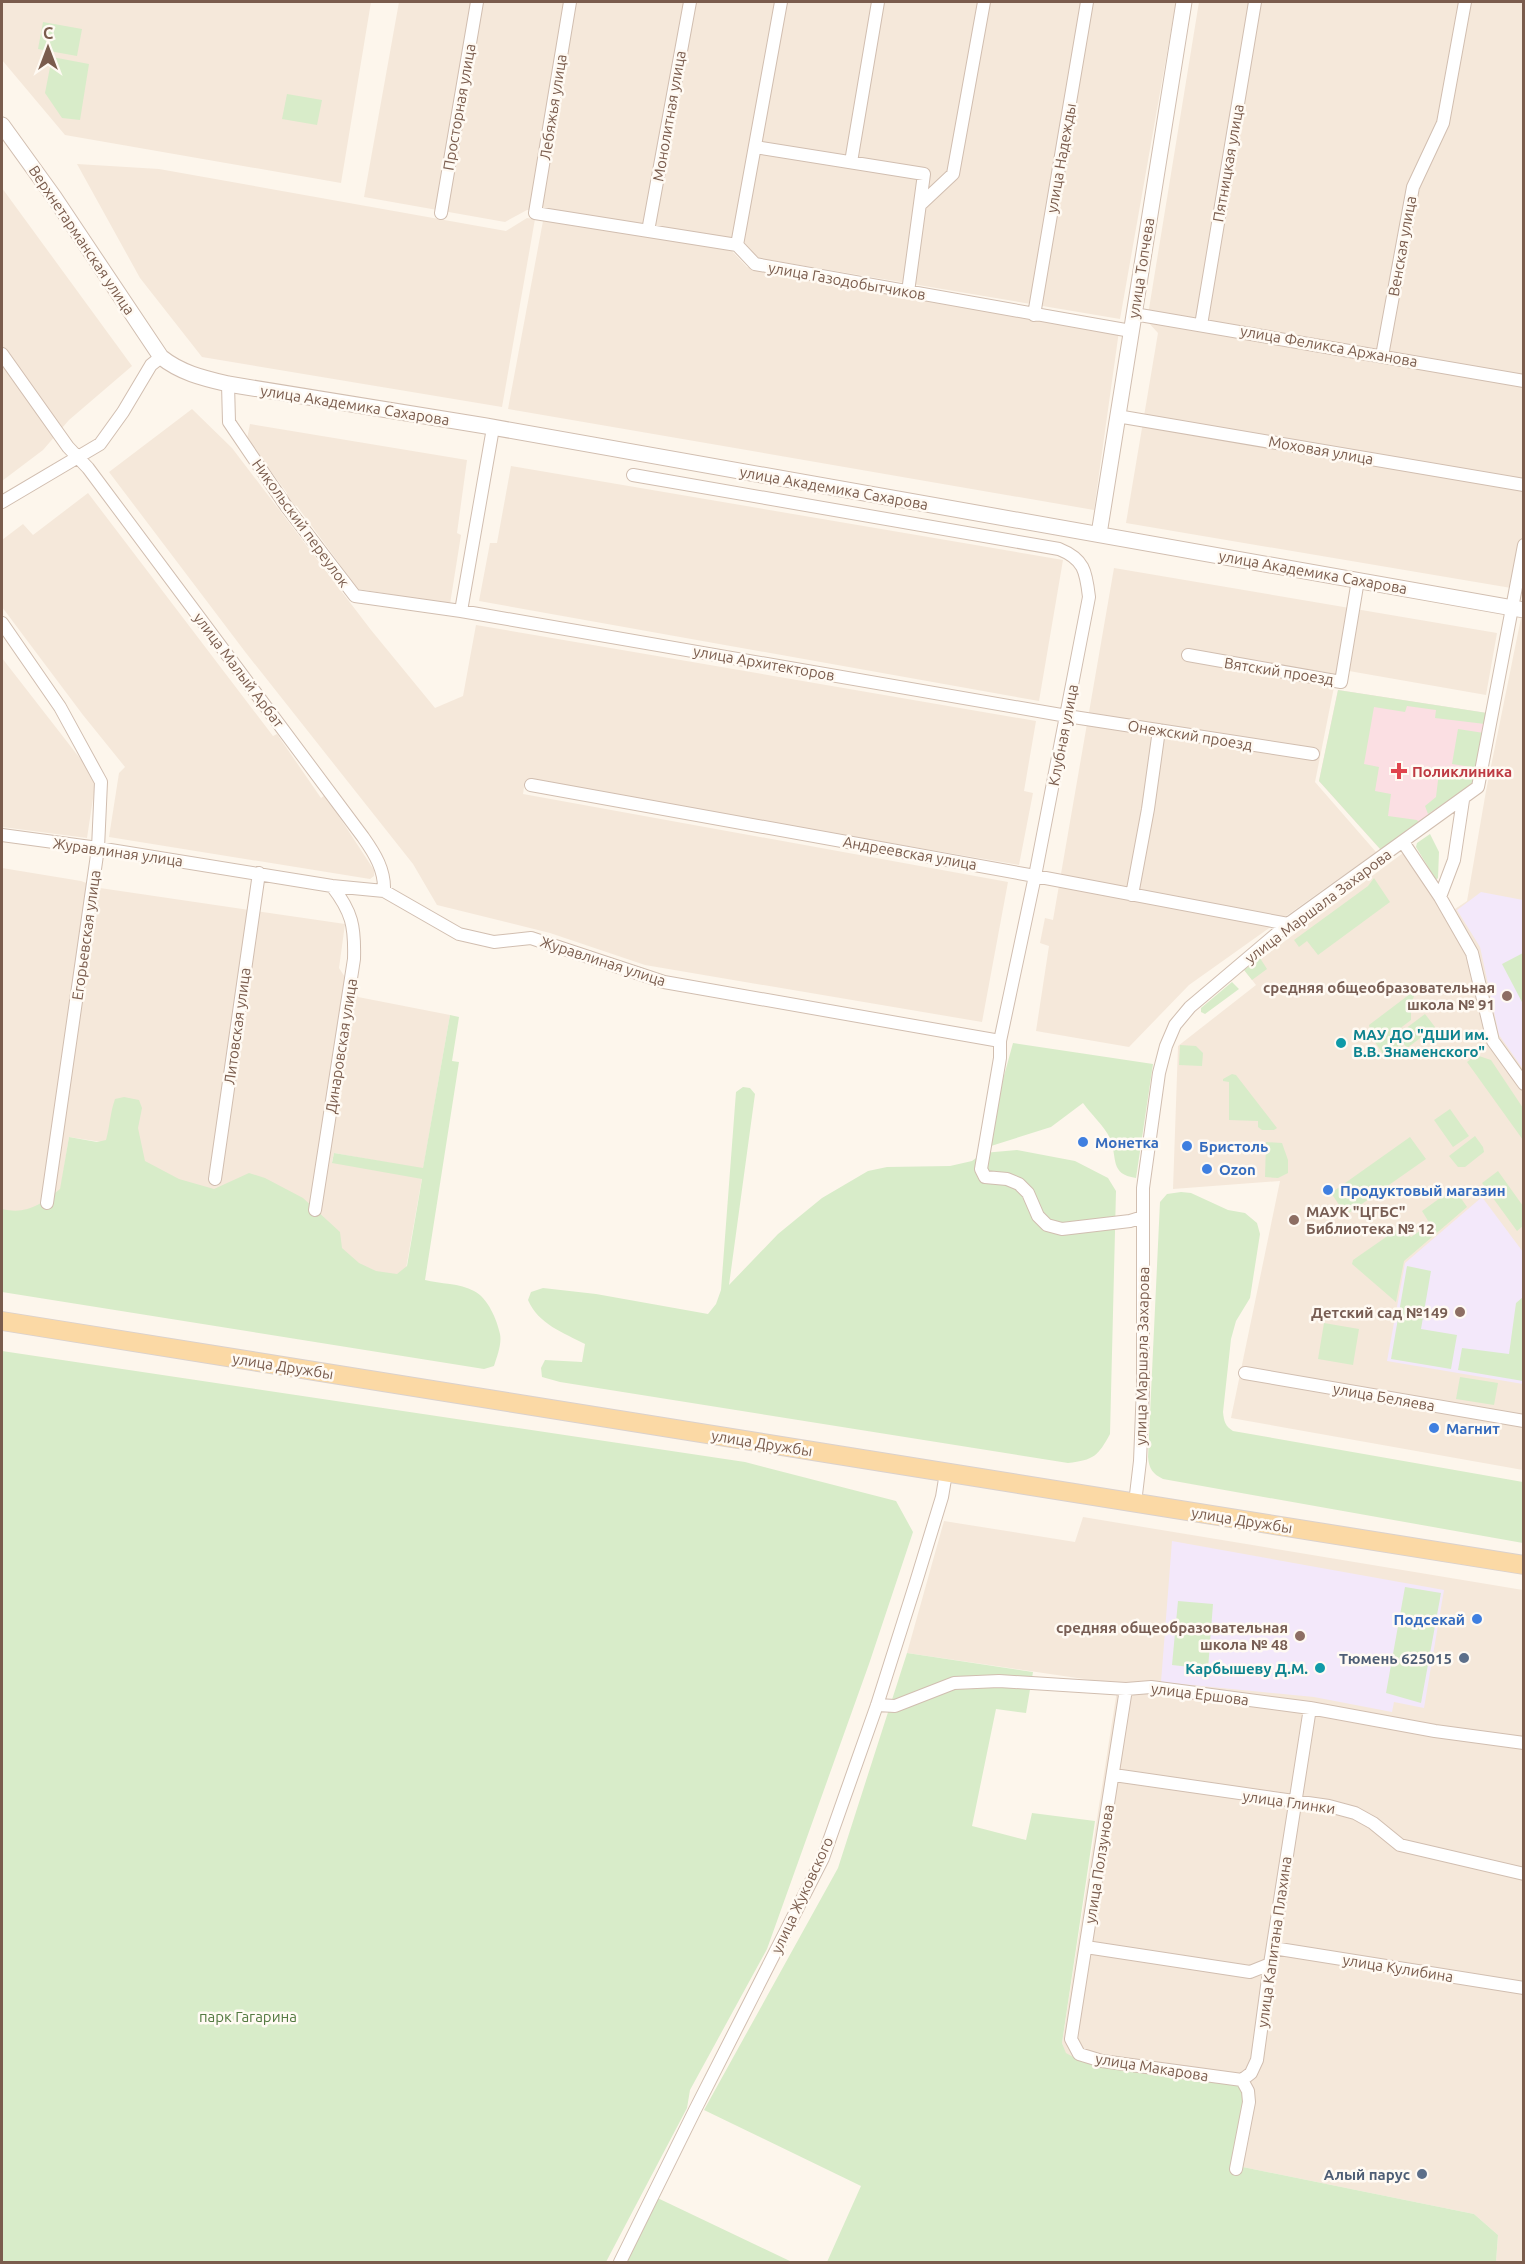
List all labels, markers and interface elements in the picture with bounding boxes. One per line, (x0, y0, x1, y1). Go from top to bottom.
north arrow (18, 18, 78, 78)
text: С (43, 24, 53, 42)
street label: Просторная улица (439, 42, 479, 172)
street label: Монолитная улица (649, 49, 689, 183)
street label: Лебяжья улица (536, 53, 570, 161)
street label: улица Надежды (1043, 102, 1079, 214)
street label: Пятницкая улица (1209, 103, 1247, 223)
street label: Верхнетарманская улица (26, 162, 138, 318)
street label: Венская улица (1385, 195, 1419, 297)
street label: улица Топчева (1125, 216, 1157, 320)
street label: улица Газодобытчиков (767, 259, 927, 303)
street label: улица Феликса Аржанова (1239, 322, 1419, 370)
street label: улица Академика Сахарова (259, 382, 451, 428)
street label: Моховая улица (1267, 432, 1375, 468)
street label: Никольский переулок (249, 456, 353, 591)
street label: улица Академика Сахарова (738, 463, 930, 513)
street label: улица Академика Сахарова (1217, 547, 1409, 597)
street label: улица Малый Арбат (190, 609, 288, 731)
street label: улица Архитекторов (692, 642, 836, 684)
street label: Вятский проезд (1223, 654, 1335, 688)
street label: Клубная улица (1045, 683, 1081, 787)
street label: Онежский проезд (1126, 717, 1254, 753)
marker: Поликлиника (1390, 762, 1408, 780)
place label: Поликлиника (1412, 763, 1512, 780)
street label: Андреевская улица (842, 833, 978, 873)
street label: Журавлиная улица (52, 834, 184, 870)
street label: улица Маршала Захарова (1242, 845, 1394, 967)
street label: Егорьевская улица (68, 869, 104, 1001)
street label: Журавлиная улица (538, 933, 668, 989)
street label: Литовская улица (220, 966, 254, 1086)
street label: Динаровская улица (322, 977, 360, 1115)
place label: средняя общеобразовательная школа № 91 (1263, 979, 1495, 1013)
marker: средняя общеобразовательная школа № 91 (1500, 989, 1514, 1003)
place label: МАУ ДО "ДШИ им. В.В. Знаменского" (1353, 1026, 1489, 1060)
marker: МАУ ДО "ДШИ им. В.В. Знаменского" (1334, 1036, 1348, 1050)
place label: Монетка (1095, 1134, 1159, 1151)
marker: Монетка (1076, 1135, 1090, 1149)
place label: Бристоль (1199, 1138, 1268, 1155)
marker: Бристоль (1180, 1139, 1194, 1153)
place label: Ozon (1219, 1161, 1256, 1178)
marker: Ozon (1200, 1162, 1214, 1176)
place label: Продуктовый магазин (1340, 1182, 1506, 1199)
marker: Продуктовый магазин (1321, 1183, 1335, 1197)
place label: МАУК "ЦГБС" Библиотека № 12 (1306, 1203, 1435, 1237)
marker: МАУК "ЦГБС" Библиотека № 12 (1287, 1213, 1301, 1227)
street label: улица Маршала Захарова (1132, 1266, 1152, 1446)
place label: Детский сад №149 (1311, 1304, 1448, 1321)
marker: Детский сад №149 (1453, 1305, 1467, 1319)
street label: улица Дружбы (231, 1350, 335, 1382)
street label: улица Беляева (1332, 1380, 1436, 1414)
place label: Магнит (1446, 1420, 1500, 1437)
marker: Магнит (1427, 1421, 1441, 1435)
street label: улица Дружбы (710, 1427, 814, 1459)
street label: улица Дружбы (1190, 1504, 1294, 1536)
place label: Подсекай (1394, 1611, 1465, 1628)
marker: Подсекай (1470, 1612, 1484, 1626)
place label: средняя общеобразовательная школа № 48 (1056, 1619, 1288, 1653)
marker: средняя общеобразовательная школа № 48 (1293, 1629, 1307, 1643)
place label: Тюмень 625015 (1339, 1650, 1452, 1667)
marker: Тюмень 625015 (1457, 1651, 1471, 1665)
place label: Карбышеву Д.М. (1185, 1660, 1308, 1677)
marker: Карбышеву Д.М. (1313, 1661, 1327, 1675)
street label: улица Ершова (1150, 1680, 1250, 1708)
street label: улица Глинки (1242, 1787, 1336, 1817)
street label: улица Ползунова (1081, 1803, 1117, 1925)
street label: улица Жуковского (768, 1834, 836, 1956)
street label: улица Капитана Плахина (1254, 1855, 1294, 2029)
street label: улица Кулибина (1341, 1951, 1455, 1985)
park label: парк Гагарина (199, 2008, 297, 2025)
street label: улица Макарова (1094, 2050, 1210, 2084)
place label: Алый парус (1324, 2166, 1410, 2183)
marker: Алый парус (1415, 2167, 1429, 2181)

